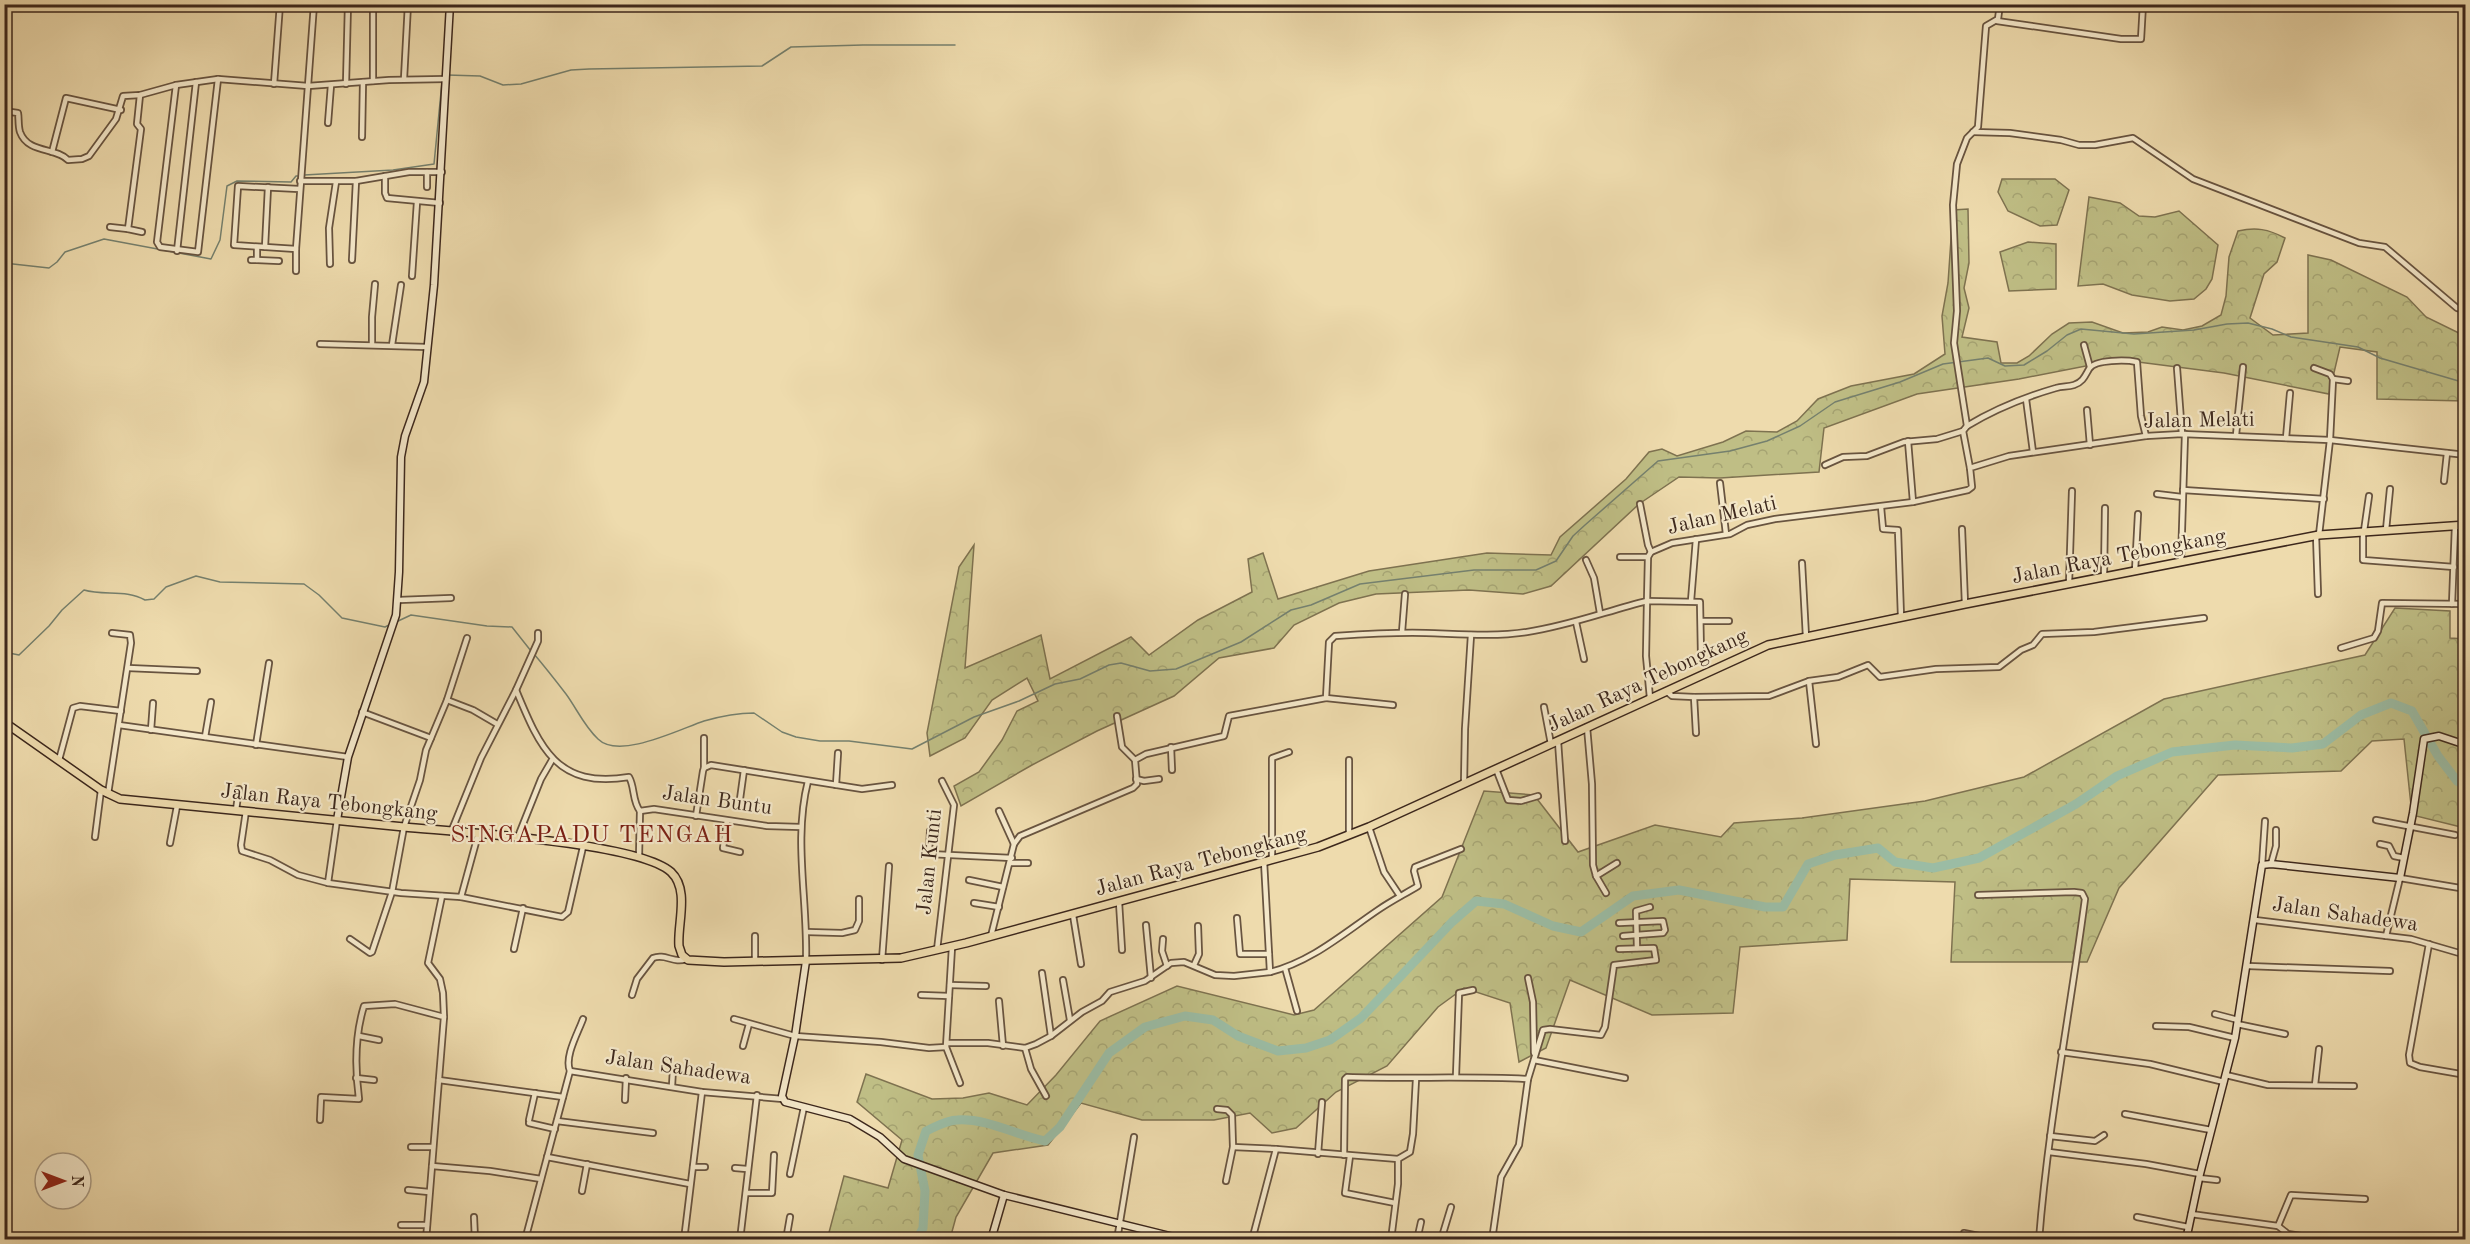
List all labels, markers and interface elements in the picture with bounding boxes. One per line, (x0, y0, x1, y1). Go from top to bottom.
street label: Jalan Melati (2143, 410, 2255, 432)
street label: Jalan Melati (1665, 493, 1779, 539)
street label: Jalan Raya Tebongkang (2010, 526, 2229, 588)
street label: Jalan Raya Tebongkang (1545, 625, 1752, 737)
street label: Jalan Raya Tebongkang (220, 781, 439, 825)
street label: Jalan Buntu (661, 783, 773, 819)
street label: Jalan Kunti (914, 808, 946, 916)
district label: SINGAPADU TENGAH (450, 824, 734, 848)
street label: Jalan Raya Tebongkang (1093, 824, 1310, 900)
street label: Jalan Sahadewa (2271, 894, 2419, 936)
street label: Jalan Sahadewa (604, 1047, 752, 1089)
north arrow (33, 1151, 93, 1211)
text: N (68, 1175, 84, 1188)

